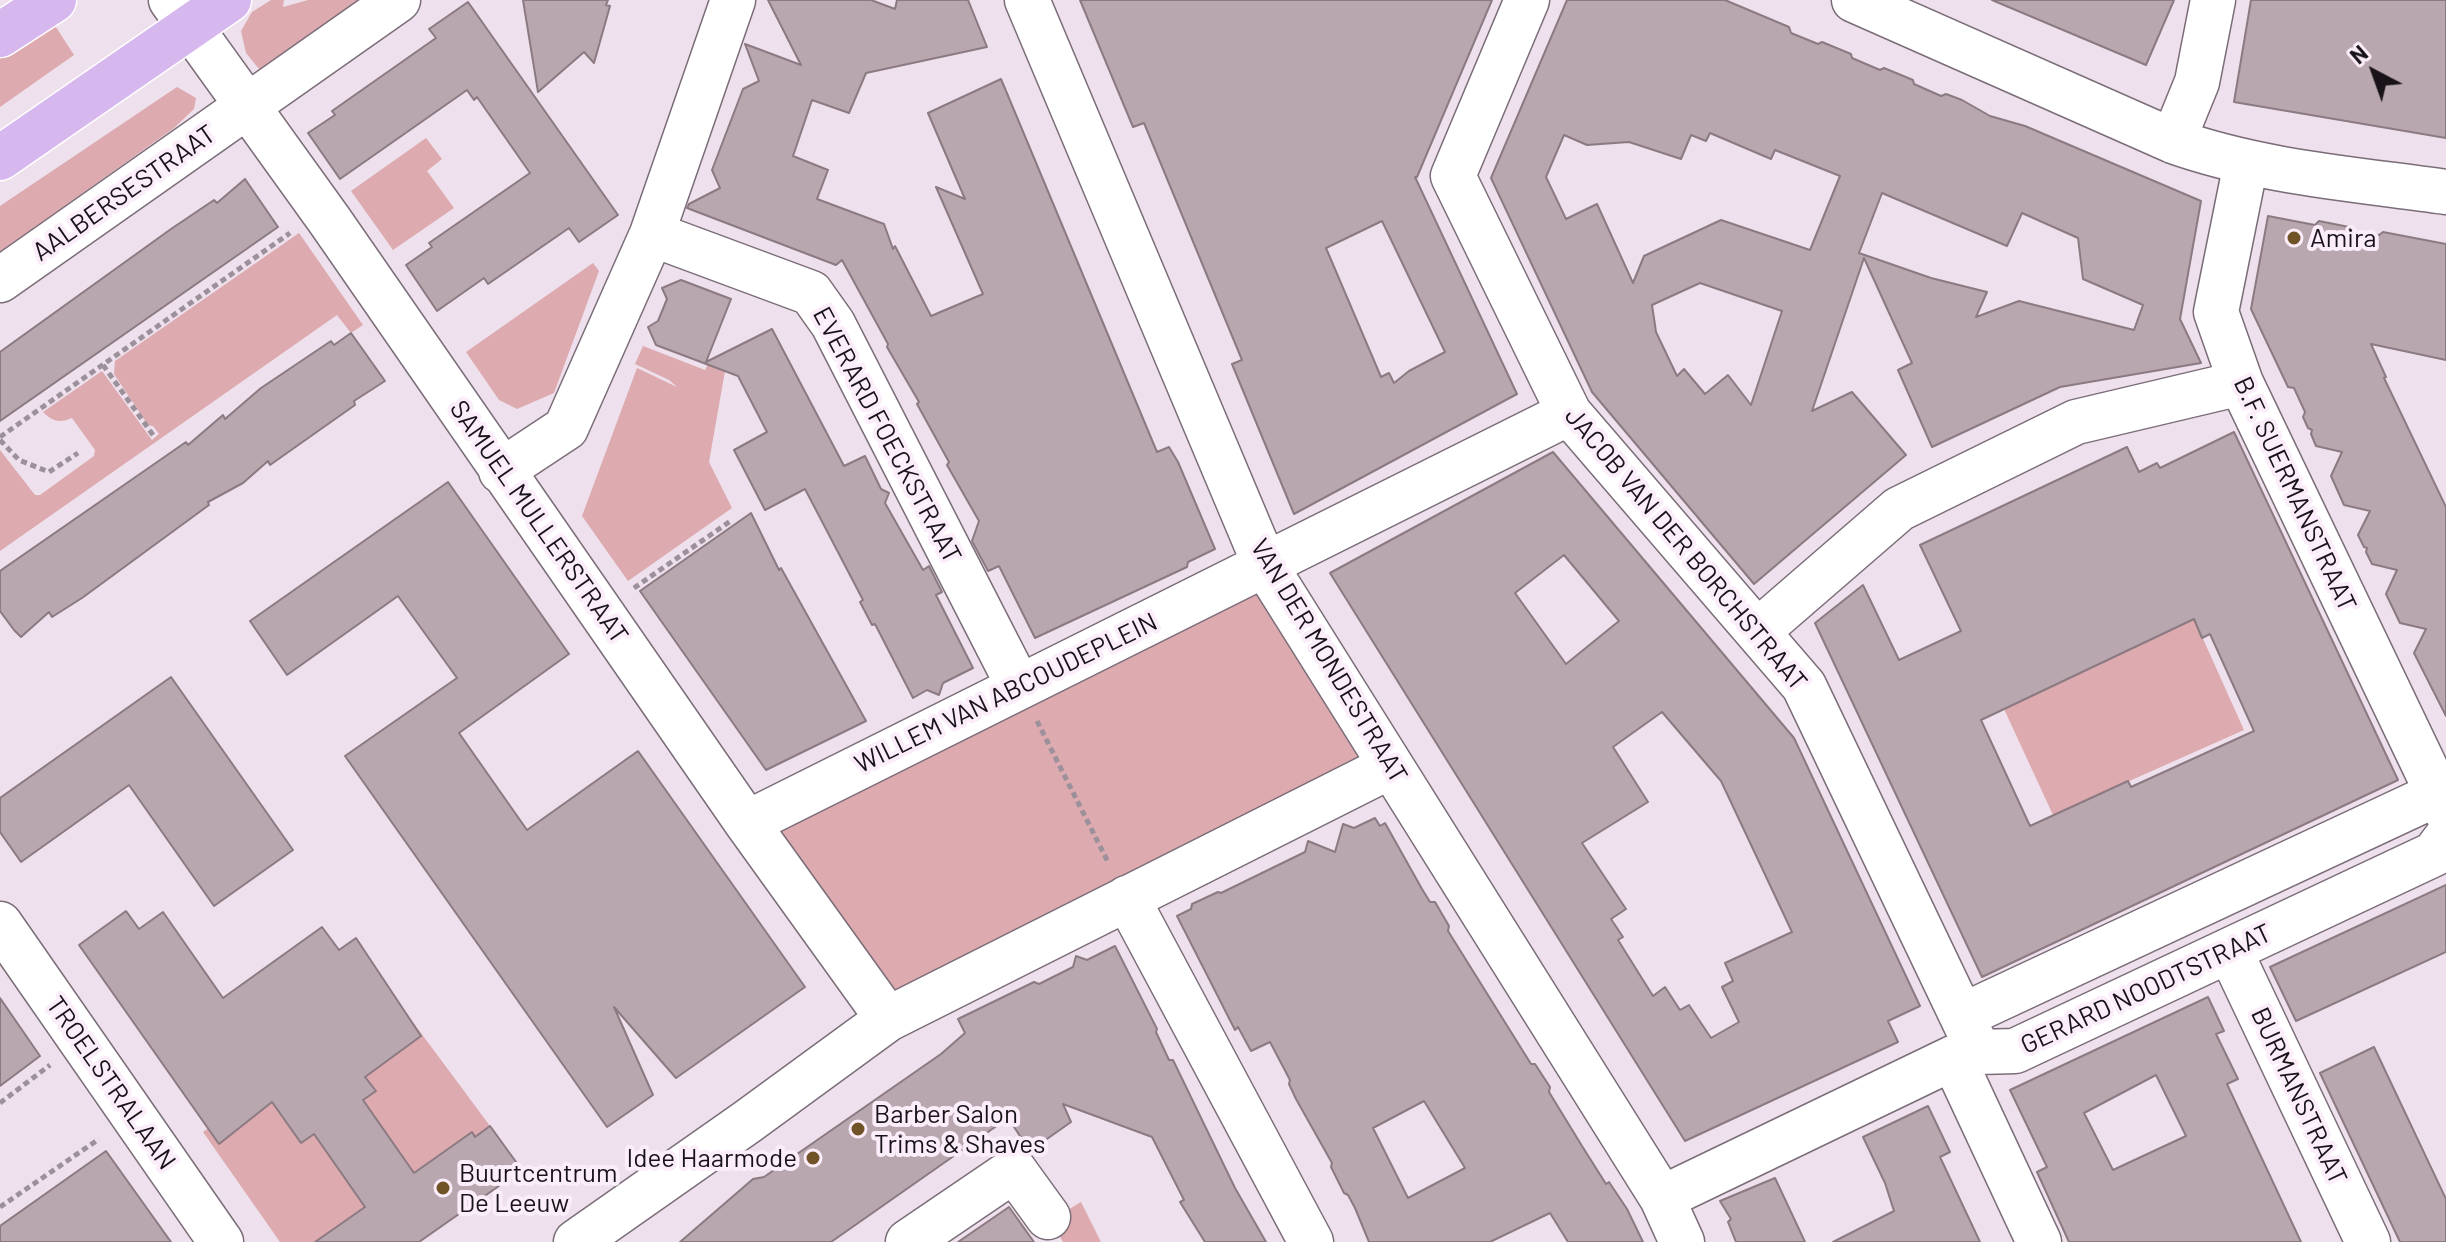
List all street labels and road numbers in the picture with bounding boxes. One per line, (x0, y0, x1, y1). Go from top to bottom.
street label: AALBERSESTRAAT (27, 118, 221, 268)
street label: EVERARD FOECKSTRAAT (806, 302, 968, 568)
street label: B.F. SUERMANSTRAAT (2227, 372, 2363, 616)
street label: SAMUEL MULLERSTRAAT (443, 394, 635, 650)
street label: JACOB VAN DER BORCHSTRAAT (1558, 401, 1814, 697)
street label: VAN DER MONDESTRAAT (1244, 533, 1414, 789)
street label: WILLEM VAN ABCOUDEPLEIN (850, 606, 1162, 780)
street label: GERARD NOODTSTRAAT (2016, 917, 2276, 1061)
street label: TROELSTRALAAN (40, 990, 182, 1176)
street label: BURMANSTRAAT (2244, 1002, 2354, 1190)

